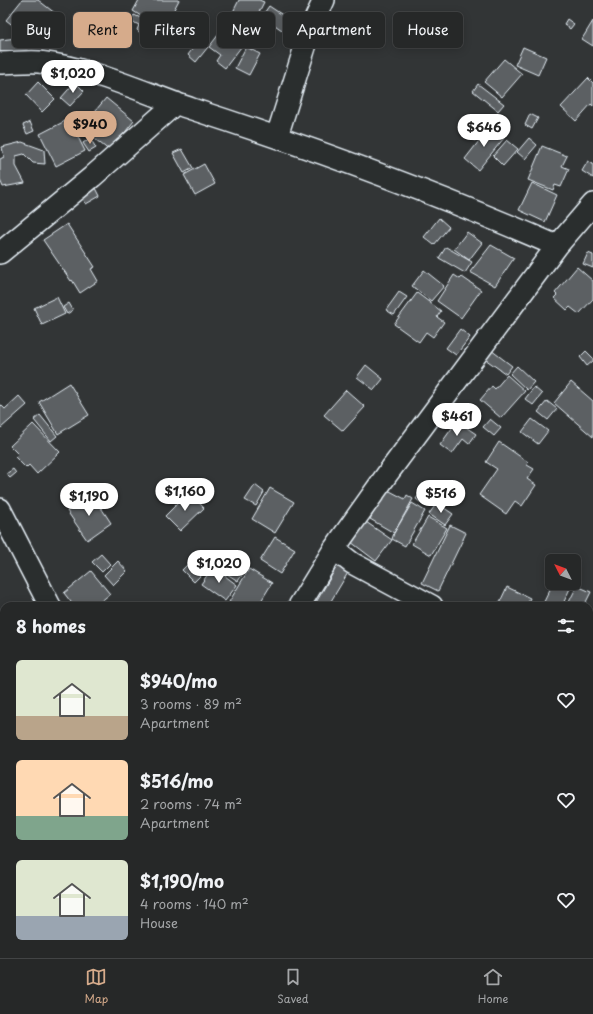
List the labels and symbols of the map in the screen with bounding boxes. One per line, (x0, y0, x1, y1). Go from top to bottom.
pin: $1,020 (40, 60, 106, 94)
pin: $940 (66, 111, 114, 145)
pin: $646 (460, 114, 508, 148)
pin: $461 (433, 403, 481, 437)
pin: $1,160 (152, 478, 218, 512)
pin: $516 (417, 480, 465, 514)
pin: $1,190 (56, 483, 122, 517)
pin: $1,020 (186, 550, 252, 584)
north arrow (545, 554, 581, 590)

